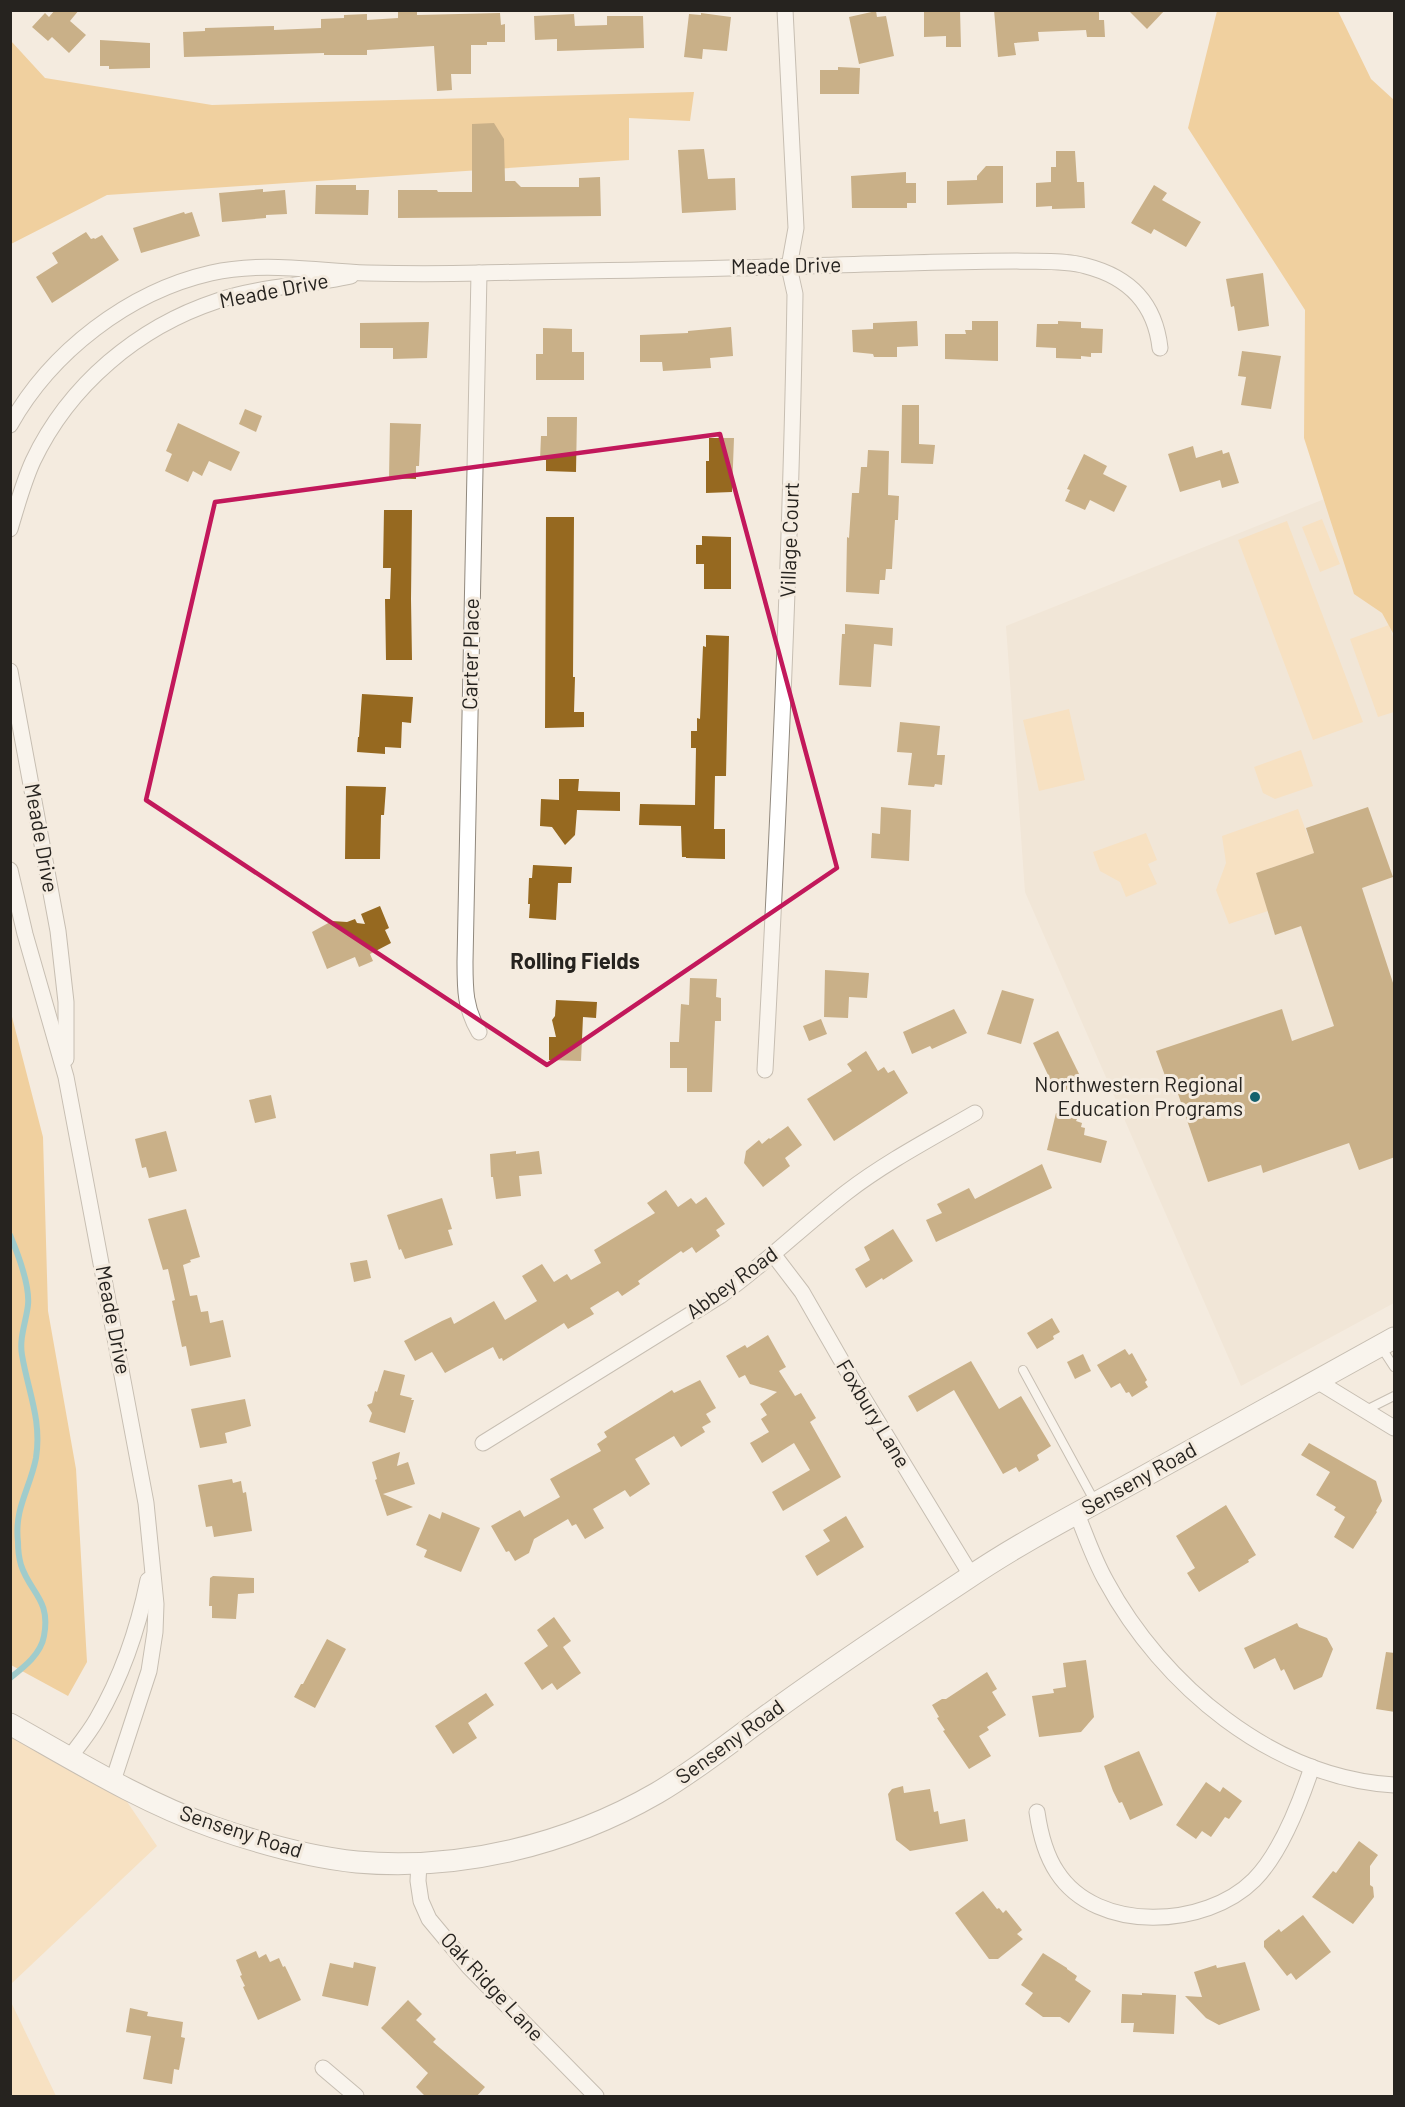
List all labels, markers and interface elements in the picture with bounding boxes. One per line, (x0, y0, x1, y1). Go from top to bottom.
street label: Meade Drive (731, 251, 841, 278)
street label: Meade Drive (217, 267, 330, 312)
street label: Village Court (774, 482, 803, 598)
street label: Carter Place (456, 598, 483, 710)
street label: Meade Drive (21, 781, 64, 894)
district label: Rolling Fields (510, 947, 640, 973)
place label: Northwestern Regional Education Programs (1034, 1071, 1243, 1120)
marker: Northwestern Regional Education Programs (1248, 1090, 1262, 1104)
street label: Abbey Road (681, 1240, 782, 1323)
street label: Meade Drive (92, 1263, 137, 1376)
street label: Foxbury Lane (832, 1354, 916, 1472)
street label: Senseny Road (1076, 1436, 1200, 1520)
street label: Senseny Road (670, 1693, 788, 1788)
street label: Senseny Road (177, 1799, 306, 1862)
street label: Oak Ridge Lane (436, 1926, 550, 2046)

